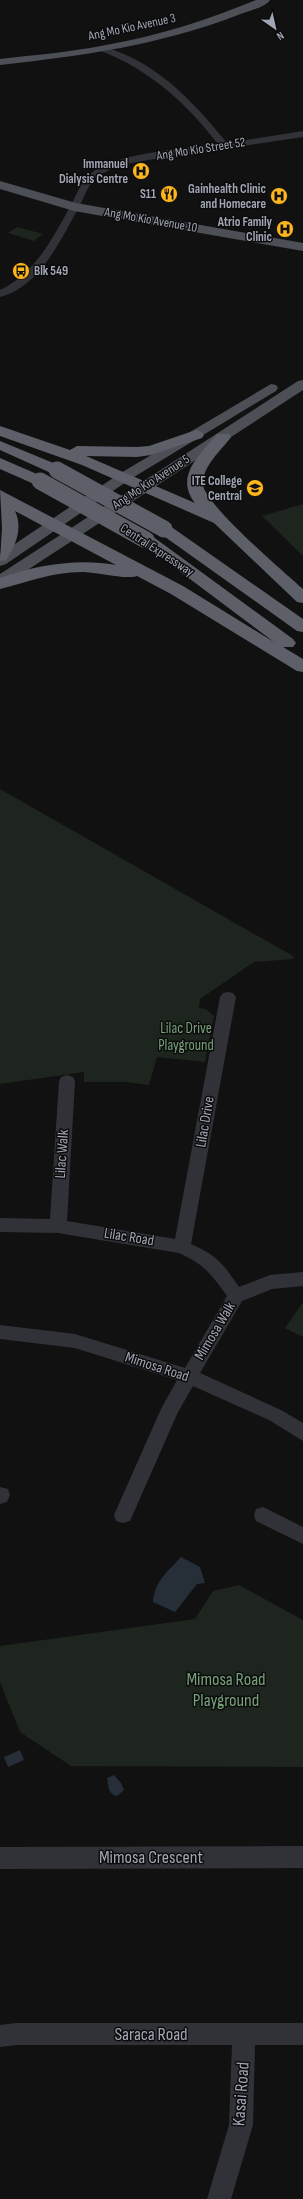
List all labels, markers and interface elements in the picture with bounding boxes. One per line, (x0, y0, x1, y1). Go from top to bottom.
north arrow (255, 8, 295, 48)
street label: Ang Mo Kio Avenue 3 (86, 10, 177, 44)
text: N (274, 29, 286, 43)
street label: Ang Mo Kio Street 52 (154, 134, 247, 164)
place label: Immanuel Dialysis Centre (59, 156, 128, 187)
hospital icon: Immanuel Dialysis Centre (131, 161, 151, 181)
place label: Gainhealth Clinic and Homecare (188, 181, 267, 212)
restaurant icon: S11 (159, 184, 179, 204)
place label: S11 (140, 186, 156, 202)
hospital icon: Gainhealth Clinic and Homecare (269, 186, 289, 206)
street label: Ang Mo Kio Avenue 10 (102, 204, 199, 236)
place label: Atrio Family Clinic (217, 214, 273, 245)
hospital icon: Atrio Family Clinic (275, 219, 295, 239)
bus stop icon: Blk 549 (11, 261, 31, 281)
place label: Blk 549 (34, 263, 68, 279)
street label: Ang Mo Kio Avenue 5 (109, 451, 193, 513)
place label: ITE College Central (192, 473, 242, 504)
school or university icon: ITE College Central (245, 478, 265, 498)
street label: Central Expressway (117, 520, 197, 580)
park label: Lilac Drive Playground (158, 1019, 214, 1055)
street label: Lilac Drive (191, 1095, 219, 1149)
street label: Lilac Walk (51, 1129, 73, 1179)
street label: Lilac Road (103, 1224, 155, 1250)
street label: Mimosa Walk (190, 1298, 240, 1364)
street label: Mimosa Road (123, 1348, 191, 1386)
park label: Mimosa Road Playground (186, 1669, 266, 1711)
street label: Mimosa Crescent (99, 1847, 204, 1868)
street label: Saraca Road (114, 2024, 188, 2045)
street label: Kasai Road (228, 2061, 254, 2127)

